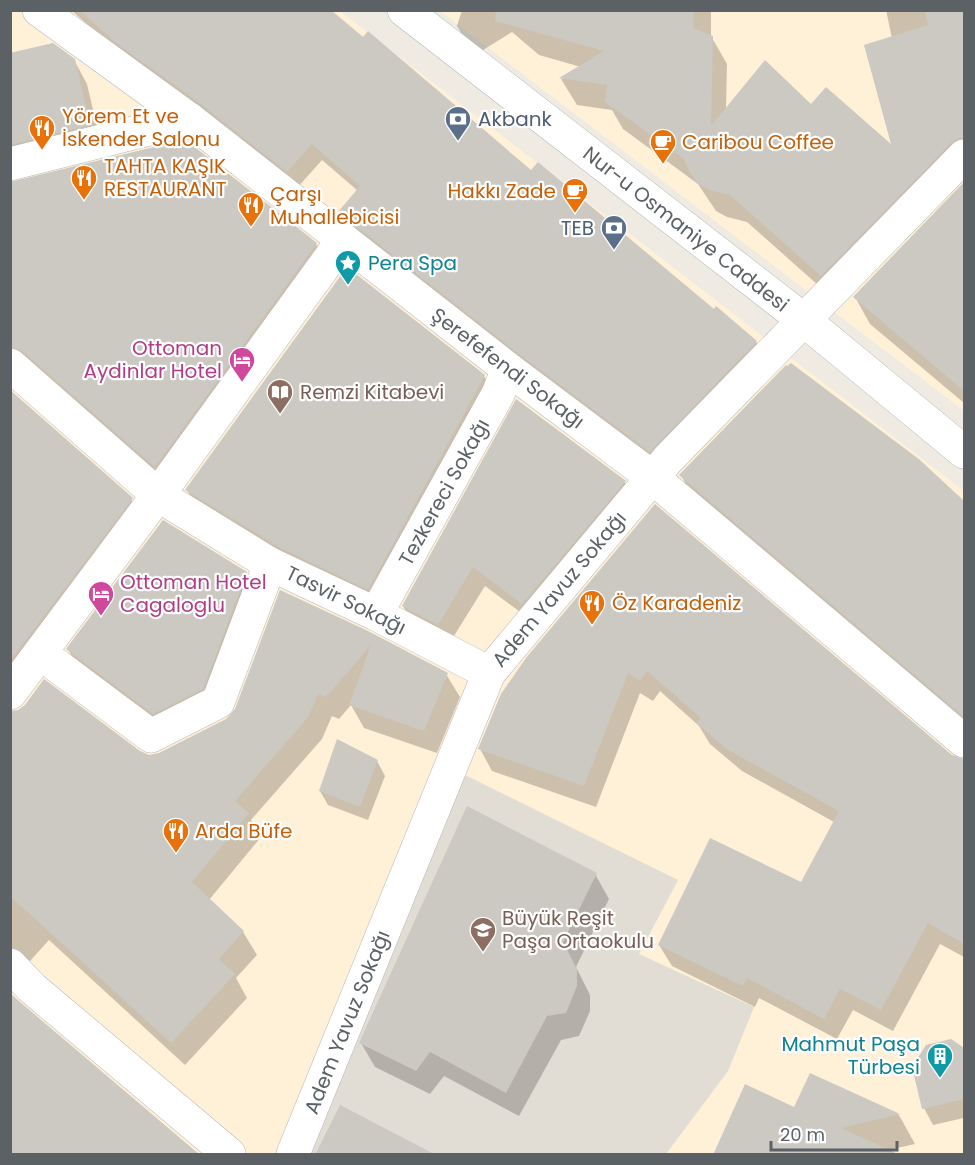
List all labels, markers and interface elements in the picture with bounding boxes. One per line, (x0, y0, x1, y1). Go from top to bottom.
place label: Yörem Et ve İskender Salonu (62, 102, 220, 153)
bank icon: Akbank (443, 104, 473, 142)
place label: Akbank (478, 105, 553, 133)
restaurant icon: Yörem Et ve İskender Salonu (27, 113, 57, 151)
cafe icon: Caribou Coffee (648, 127, 678, 165)
place label: Caribou Coffee (682, 128, 834, 156)
street label: Nur-u Osmaniye Caddesi (577, 140, 795, 318)
place label: TAHTA KAŞIK RESTAURANT (104, 152, 227, 203)
restaurant icon: TAHTA KAŞIK RESTAURANT (69, 163, 99, 201)
cafe icon: Hakkı Zade (560, 176, 590, 214)
place label: Hakkı Zade (448, 177, 556, 205)
place label: Çarşı Muhallebicisi (270, 180, 399, 231)
restaurant icon: Çarşı Muhallebicisi (236, 190, 266, 228)
bank icon: TEB (599, 213, 629, 251)
place label: TEB (561, 214, 594, 242)
place icon: Pera Spa (333, 248, 363, 286)
place label: Pera Spa (368, 249, 457, 277)
street label: Şerefefendi Sokağı (426, 301, 590, 435)
place label: Ottoman Aydinlar Hotel (84, 334, 222, 385)
hotel icon: Ottoman Aydinlar Hotel (227, 345, 257, 383)
library icon: Remzi Kitabevi (265, 377, 295, 415)
place label: Remzi Kitabevi (300, 378, 444, 406)
street label: Tezkereci Sokağı (392, 413, 496, 571)
street label: Adem Yavuz Sokağı (485, 505, 633, 673)
street label: Tasvir Sokağı (281, 559, 411, 641)
place label: Ottoman Hotel Cagaloglu (120, 568, 267, 619)
hotel icon: Ottoman Hotel Cagaloglu (86, 579, 116, 617)
restaurant icon: Öz Karadeniz (577, 588, 607, 626)
place label: Öz Karadeniz (612, 589, 741, 617)
restaurant icon: Arda Büfe (161, 816, 191, 854)
place label: Arda Büfe (195, 817, 292, 845)
place label: Büyük Reşit Paşa Ortaokulu (502, 904, 654, 955)
school or university icon: Büyük Reşit Paşa Ortaokulu (468, 915, 498, 953)
street label: Adem Yavuz Sokağı (297, 926, 397, 1118)
place label: Mahmut Paşa Türbesi (781, 1030, 920, 1081)
building icon: Mahmut Paşa Türbesi (925, 1041, 955, 1079)
scale bar (771, 1114, 897, 1152)
text: 20 m (780, 1122, 825, 1147)

